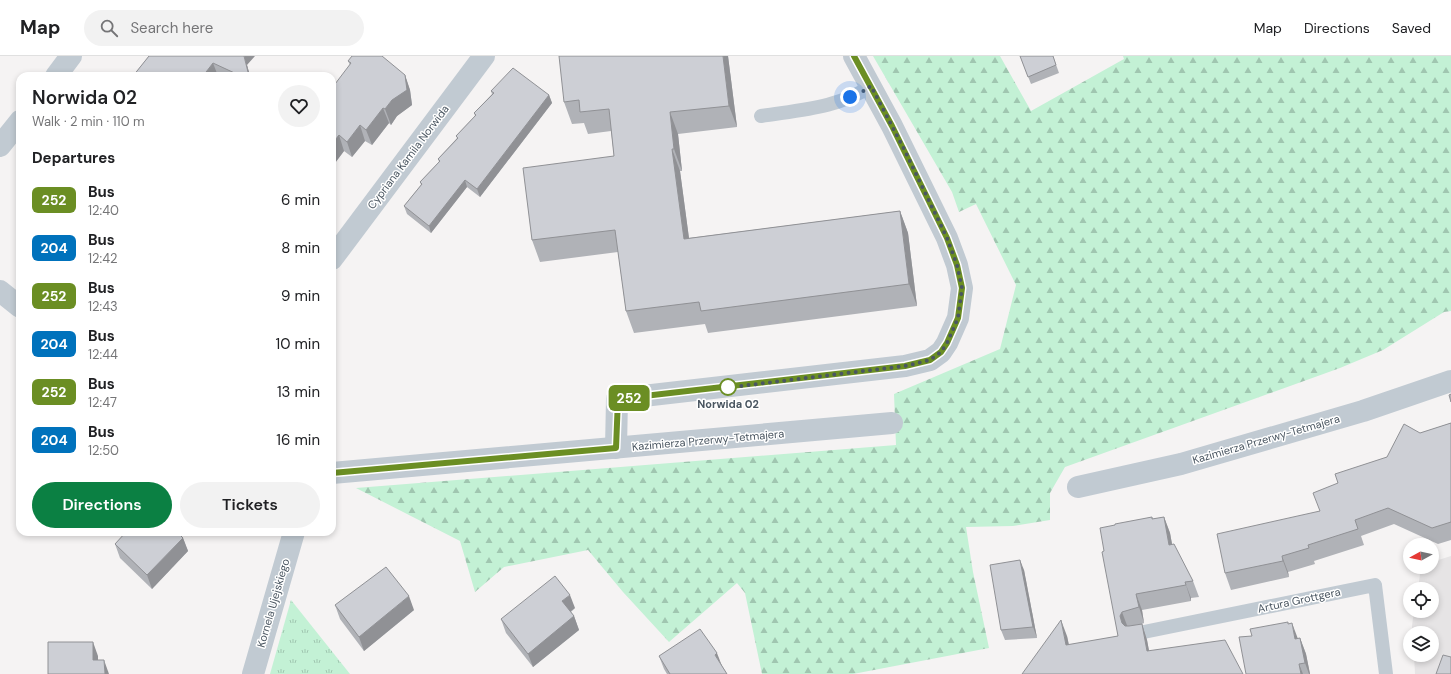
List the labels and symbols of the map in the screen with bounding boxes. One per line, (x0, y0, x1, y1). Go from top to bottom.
your location (840, 87, 860, 107)
street label: Cypriana Kamila Norwida (364, 102, 452, 212)
marker: Norwida 02 (719, 378, 737, 396)
line badge: 252 (606, 385, 652, 411)
place label: Norwida 02 (697, 397, 759, 411)
street label: Kazimierza Przerwy-Tetmajera (1191, 411, 1341, 467)
street label: Kazimierza Przerwy-Tetmajera (631, 426, 785, 454)
north arrow (1403, 538, 1439, 574)
street label: Kornela Ujejskiego (254, 557, 292, 649)
street label: Artura Grottgera (1256, 584, 1342, 616)

